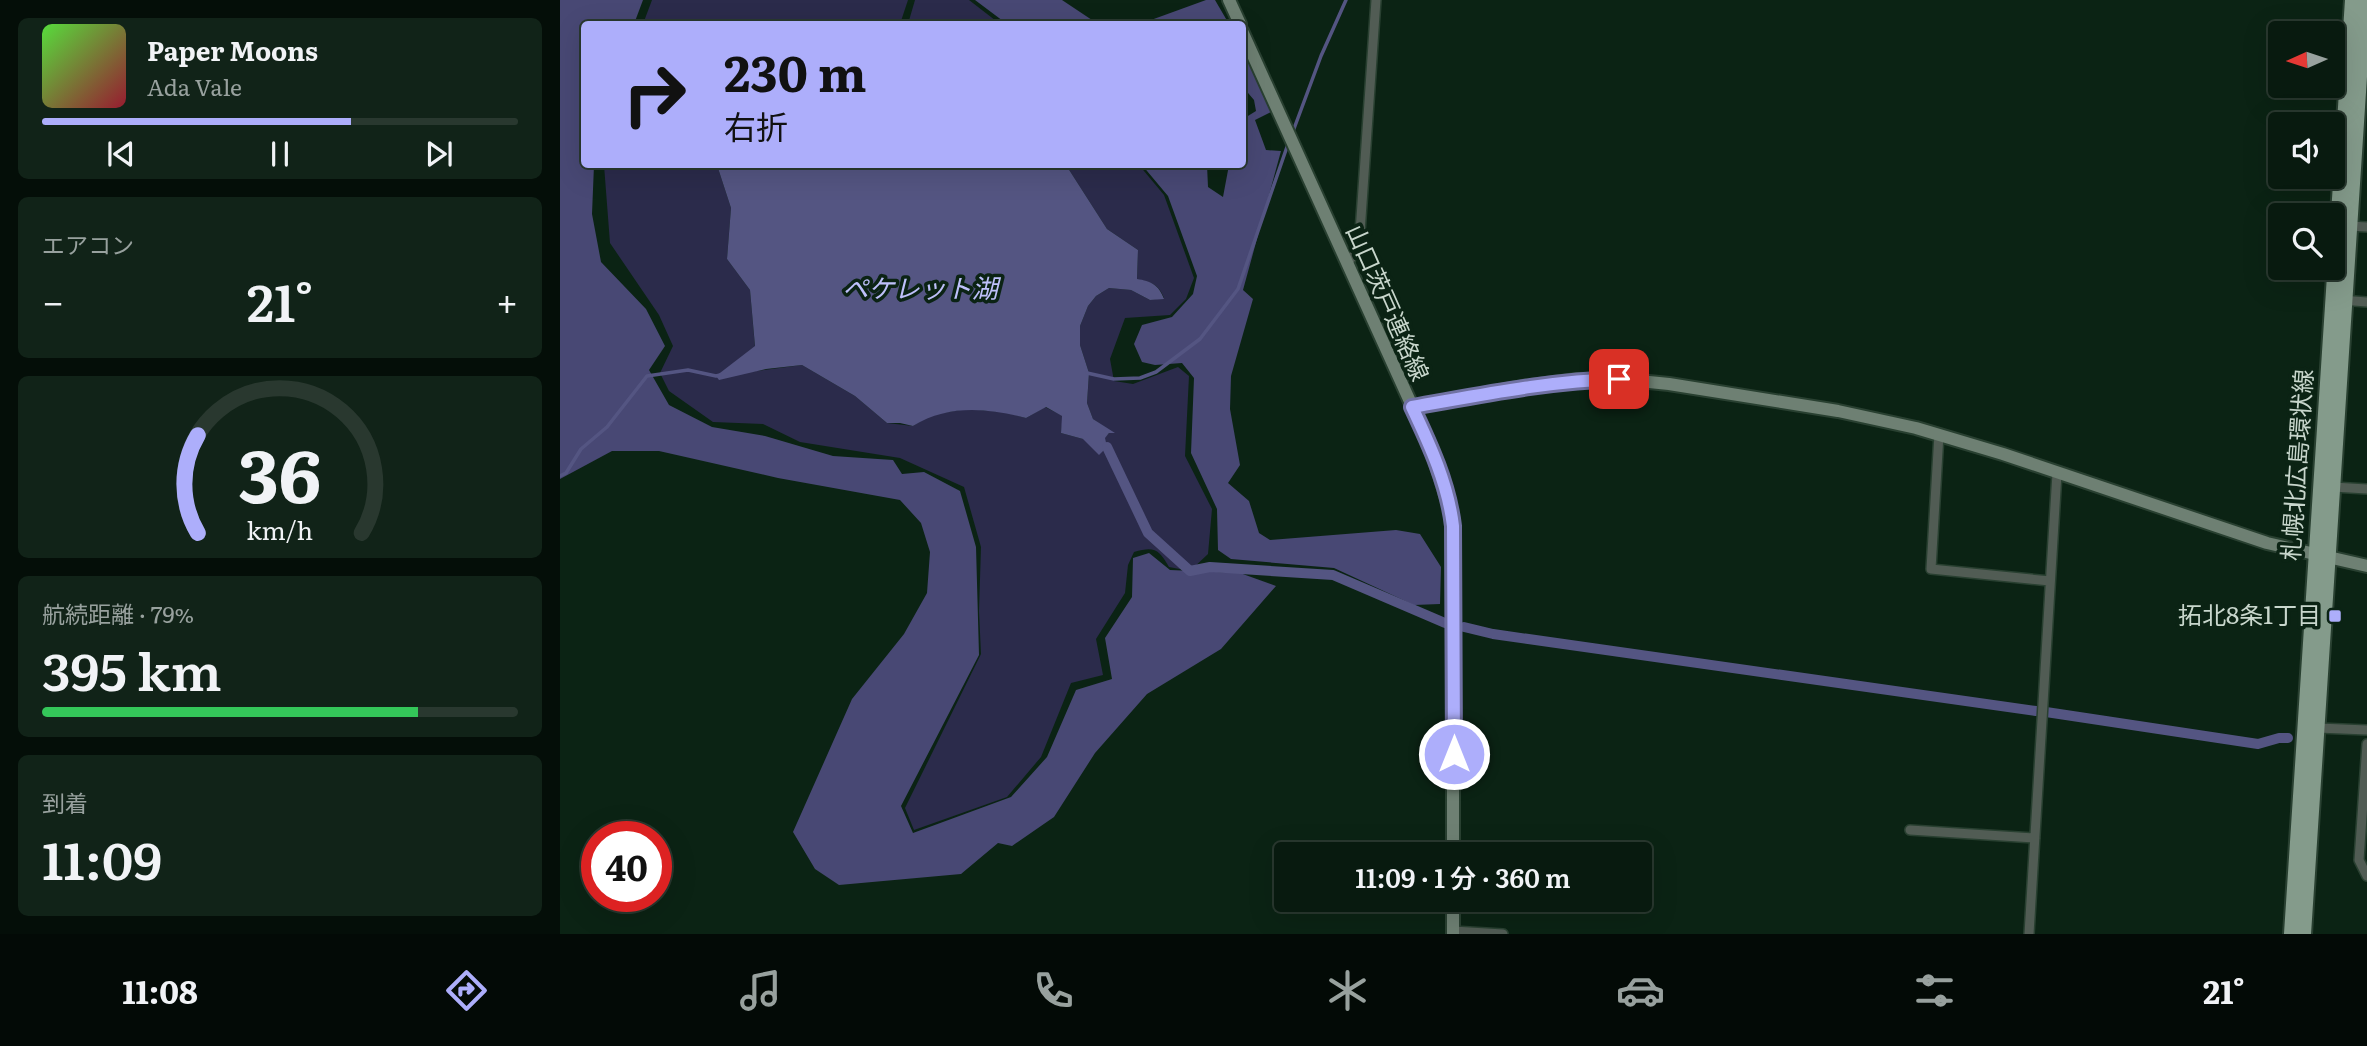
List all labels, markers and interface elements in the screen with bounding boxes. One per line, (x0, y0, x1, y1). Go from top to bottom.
north arrow (2268, 21, 2345, 98)
map controls (2268, 21, 2345, 280)
text: Paper Moons (147, 30, 318, 69)
text: 230 m (724, 34, 867, 107)
icon: right (609, 49, 700, 140)
text: Ada Vale (147, 69, 242, 103)
text: 右折 (724, 101, 788, 149)
button: sound (2268, 112, 2345, 189)
icon: previous (102, 135, 140, 173)
icon: pause (261, 135, 299, 173)
icon: next (420, 135, 458, 173)
button: search (2268, 203, 2345, 280)
street label: 山口茨戸連絡線 (1339, 218, 1439, 386)
text: エアコン (42, 227, 134, 261)
text: 21° (247, 261, 313, 338)
water label: ペケレット湖 (842, 267, 1002, 306)
text: − (42, 271, 64, 328)
text: + (496, 271, 518, 328)
pin (1589, 349, 1649, 409)
icon: arrive (1600, 360, 1638, 398)
street label: 札幌北広島環状線 (2271, 368, 2320, 562)
text: 36 (238, 417, 322, 525)
text: km/h (247, 511, 313, 548)
text: 航続距離 · 79% (42, 596, 194, 630)
place label: 拓北8条1丁目 (2178, 596, 2321, 631)
marker: 拓北8条1丁目 (2327, 608, 2343, 624)
text: 395 km (42, 630, 222, 707)
position arrow (1417, 717, 1491, 791)
text: 到着 (42, 785, 88, 819)
text: 11:09 (42, 819, 162, 896)
speed limit sign: 40 (581, 821, 672, 912)
text: 11:09 · 1 分 · 360 m (1355, 857, 1571, 896)
text: 11:08 (122, 966, 198, 1014)
icon: directions (442, 966, 491, 1015)
icon: music (736, 966, 785, 1015)
icon: phone (1029, 966, 1078, 1015)
icon: climate (1323, 966, 1372, 1015)
icon: car (1616, 966, 1665, 1015)
icon: filters (1910, 966, 1959, 1015)
text: 21° (2203, 966, 2245, 1014)

